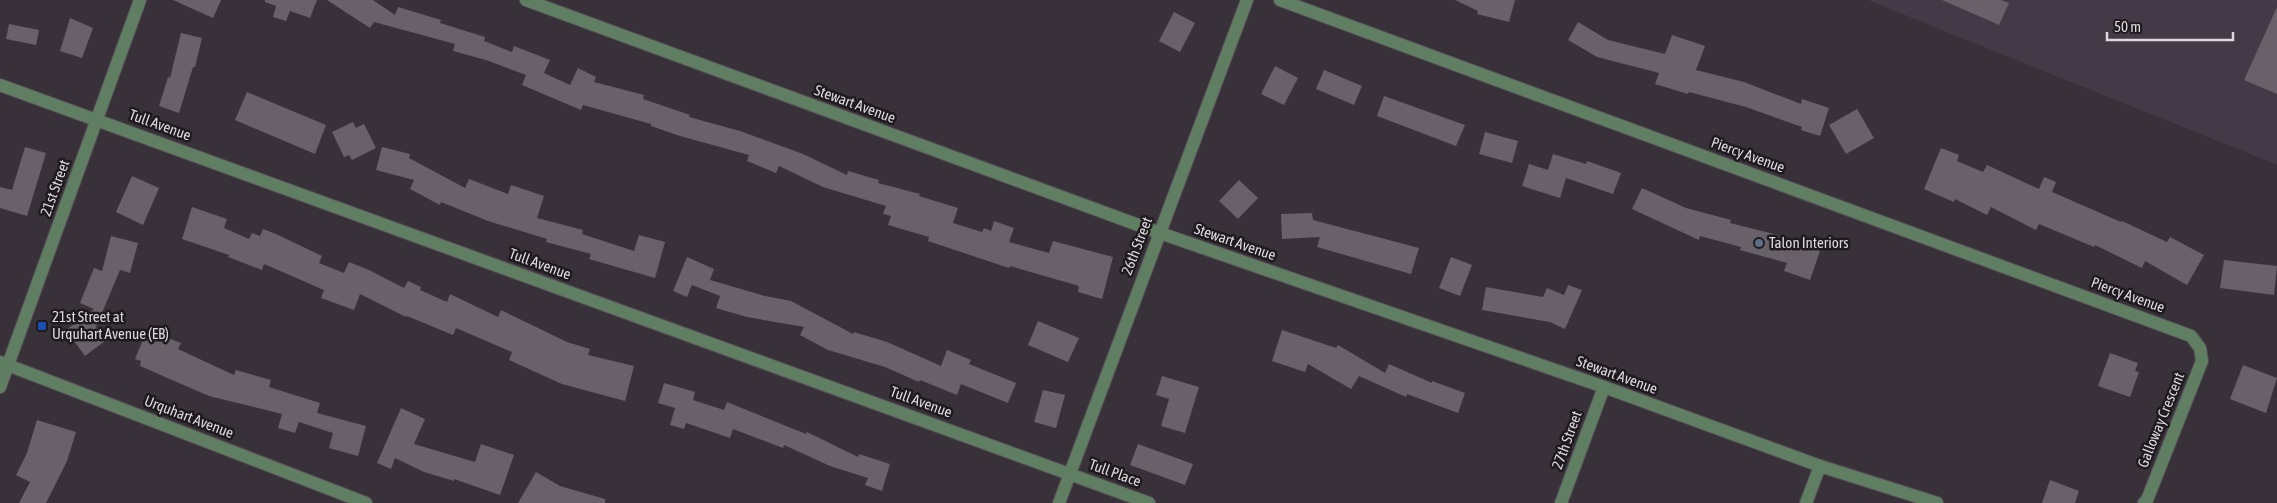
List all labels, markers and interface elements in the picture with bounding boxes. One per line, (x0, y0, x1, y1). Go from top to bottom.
scale bar (2107, 10, 2233, 42)
text: 50 m (2114, 18, 2141, 35)
street label: Stewart Avenue (812, 81, 898, 126)
street label: Tull Avenue (127, 105, 194, 144)
street label: Piercy Avenue (1709, 133, 1787, 176)
street label: 21st Street (37, 157, 73, 218)
street label: 26th Street (1118, 214, 1155, 277)
street label: Stewart Avenue (1192, 220, 1278, 263)
place label: Talon Interiors (1769, 234, 1848, 251)
marker: Talon Interiors (1753, 237, 1765, 249)
street label: Tull Avenue (507, 244, 574, 283)
street label: Piercy Avenue (2089, 273, 2167, 316)
place label: 21st Street at Urquhart Avenue (EB) (52, 308, 169, 342)
marker: 21st Street at Urquhart Avenue (EB) (36, 320, 48, 332)
street label: Stewart Avenue (1574, 352, 1660, 397)
street label: Galloway Crescent (2134, 370, 2187, 470)
street label: Tull Avenue (888, 382, 955, 421)
street label: Urquhart Avenue (142, 392, 236, 441)
street label: 27th Street (1548, 408, 1585, 471)
street label: Tull Place (1087, 455, 1144, 490)

